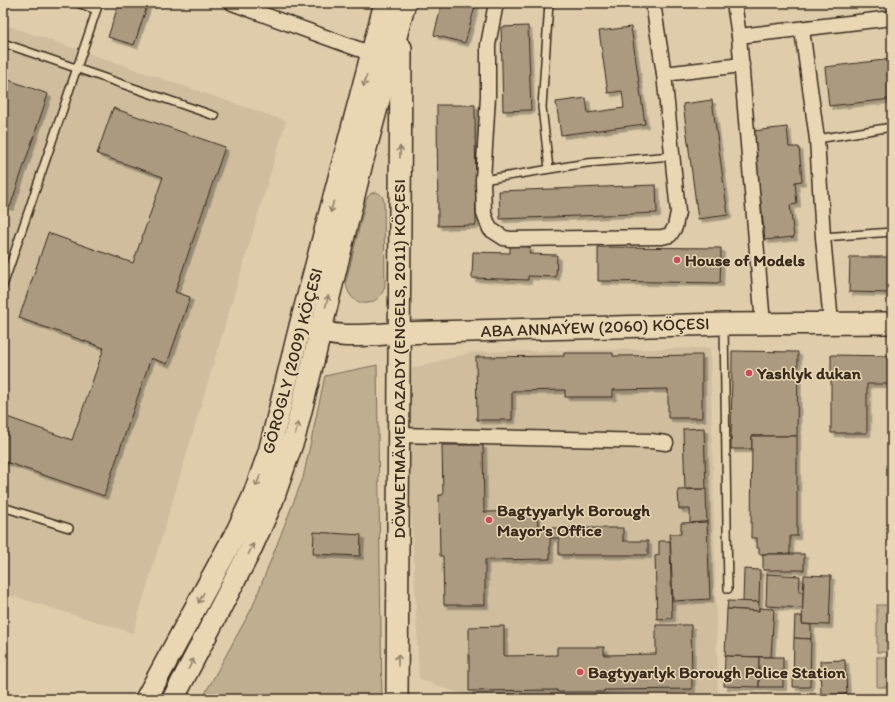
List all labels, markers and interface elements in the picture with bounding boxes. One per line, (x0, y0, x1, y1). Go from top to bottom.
one-way arrow (361, 75, 368, 88)
one-way arrow (396, 146, 404, 159)
street label: DÖWLETMÄMED AZADY (ENGELS, 2011) KÖÇESI (389, 179, 409, 539)
one-way arrow (328, 200, 335, 213)
place label: House of Models (685, 250, 806, 270)
marker: House of Models (672, 255, 682, 265)
street label: GÖROGLY (2009) KÖÇESI (258, 266, 326, 456)
one-way arrow (324, 295, 332, 308)
street label: ABA ANNAÝEW (2060) KÖÇESI (480, 313, 710, 341)
place label: Yashlyk dukan (756, 363, 862, 384)
marker: Yashlyk dukan (744, 368, 754, 378)
one-way arrow (294, 421, 301, 434)
one-way arrow (254, 475, 262, 487)
place label: Bagtyyarlyk Borough Mayor's Office (497, 500, 650, 541)
marker: Bagtyyarlyk Borough Mayor's Office (484, 515, 494, 525)
one-way arrow (248, 543, 255, 555)
one-way arrow (196, 591, 204, 603)
one-way arrow (394, 654, 402, 667)
one-way arrow (188, 658, 195, 670)
place label: Bagtyyarlyk Borough Police Station (588, 662, 846, 683)
marker: Bagtyyarlyk Borough Police Station (575, 667, 585, 677)

